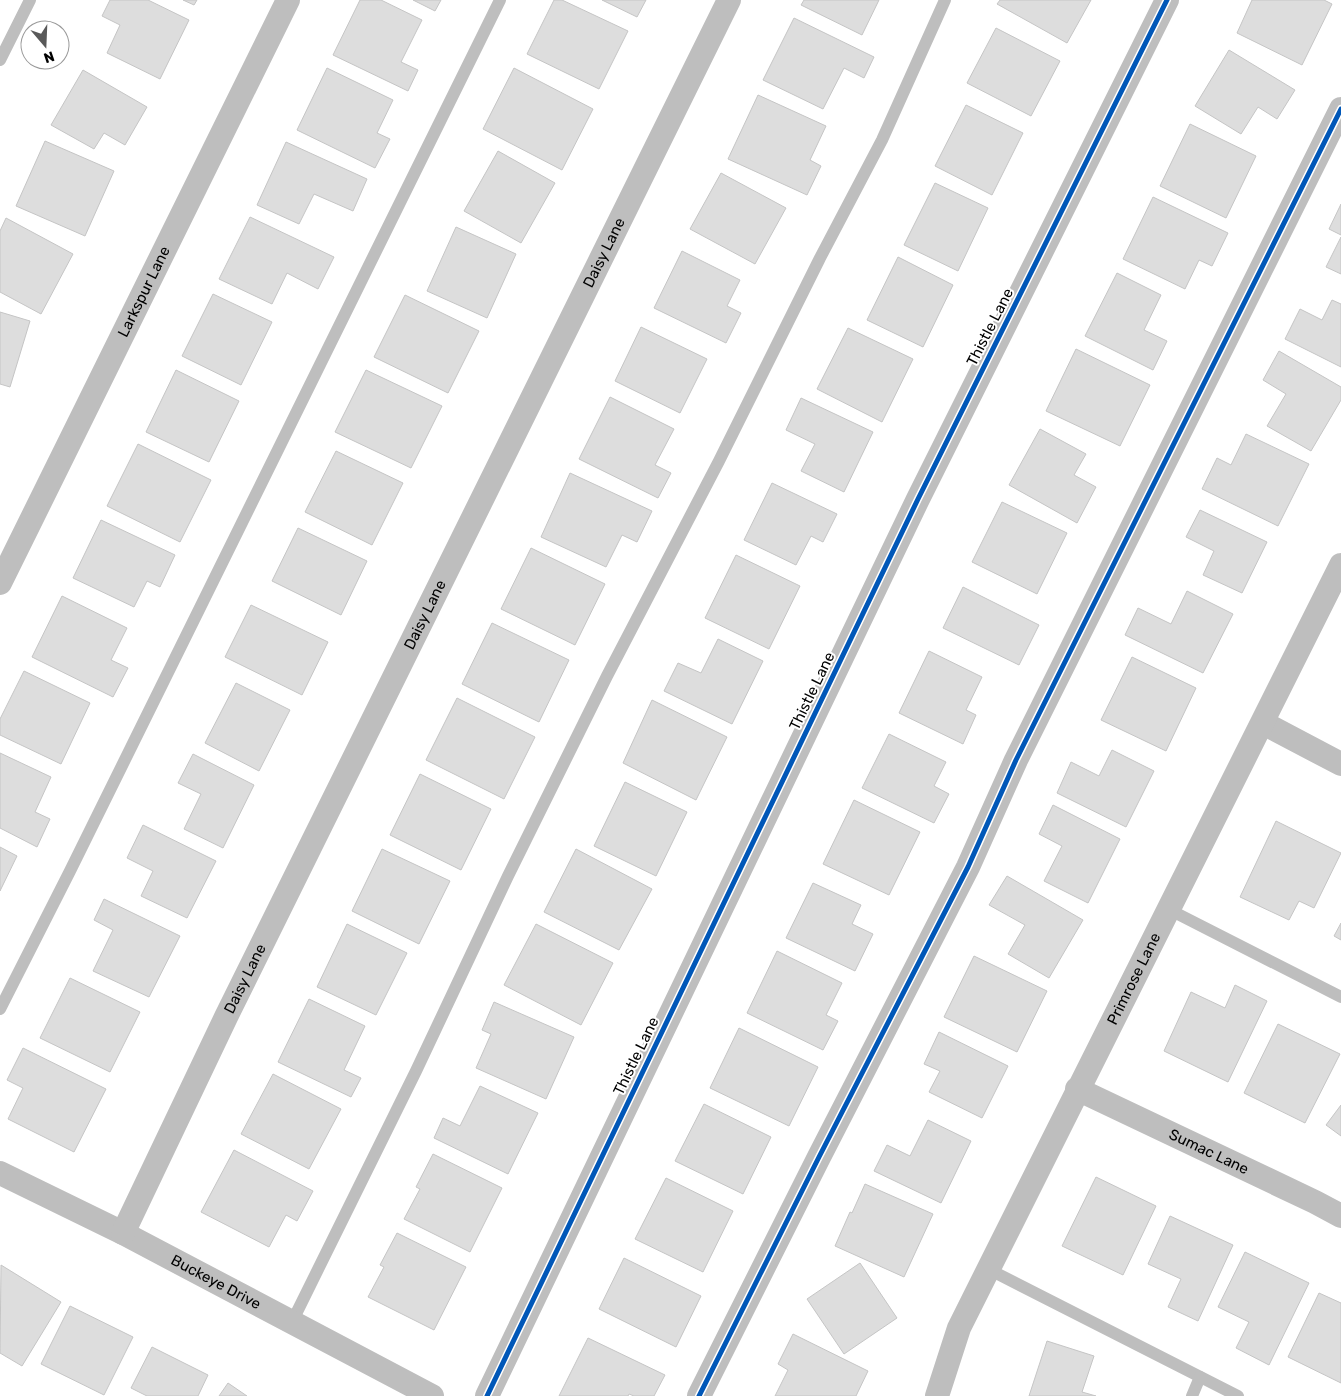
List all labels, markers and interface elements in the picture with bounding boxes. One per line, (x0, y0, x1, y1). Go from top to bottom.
north arrow (20, 20, 70, 70)
text: N (42, 47, 57, 66)
street label: Daisy Lane (579, 215, 629, 290)
street label: Larkspur Lane (114, 243, 174, 340)
street label: Thistle Lane (963, 285, 1017, 369)
street label: Daisy Lane (400, 577, 450, 653)
street label: Thistle Lane (785, 649, 839, 733)
street label: Primrose Lane (1103, 930, 1164, 1028)
street label: Daisy Lane (220, 941, 270, 1017)
street label: Thistle Lane (609, 1014, 663, 1098)
street label: Sumac Lane (1166, 1125, 1252, 1178)
street label: Buckeye Drive (168, 1251, 264, 1313)

